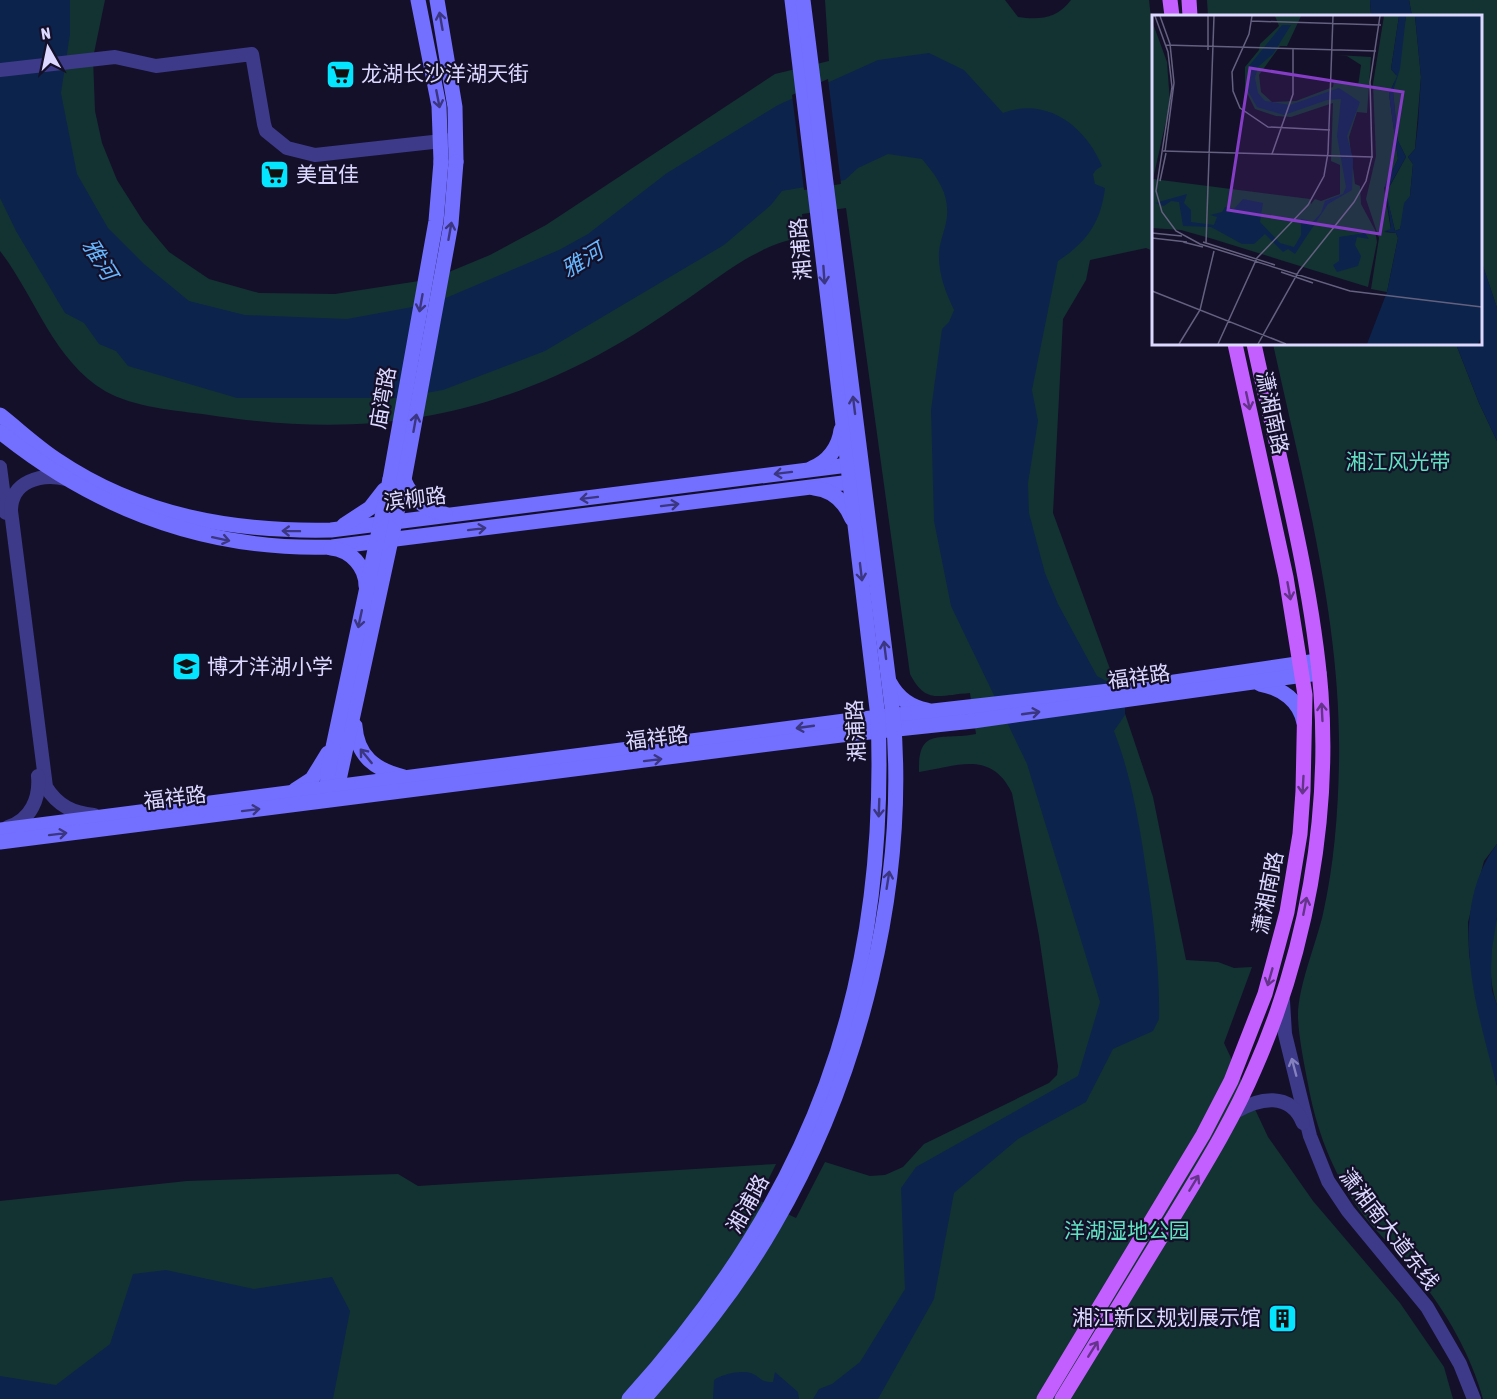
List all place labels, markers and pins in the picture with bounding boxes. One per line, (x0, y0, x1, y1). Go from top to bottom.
supermarket icon: 龙湖长沙洋湖天街 (324, 58, 356, 90)
place label: 龙湖长沙洋湖天街 (361, 61, 529, 85)
supermarket icon: 美宜佳 (259, 159, 291, 191)
place label: 美宜佳 (296, 162, 359, 186)
school or university icon: 博才洋湖小学 (170, 651, 202, 683)
place label: 博才洋湖小学 (207, 654, 333, 678)
building icon: 湘江新区规划展示馆 (1266, 1302, 1298, 1334)
place label: 湘江新区规划展示馆 (1072, 1305, 1261, 1329)

